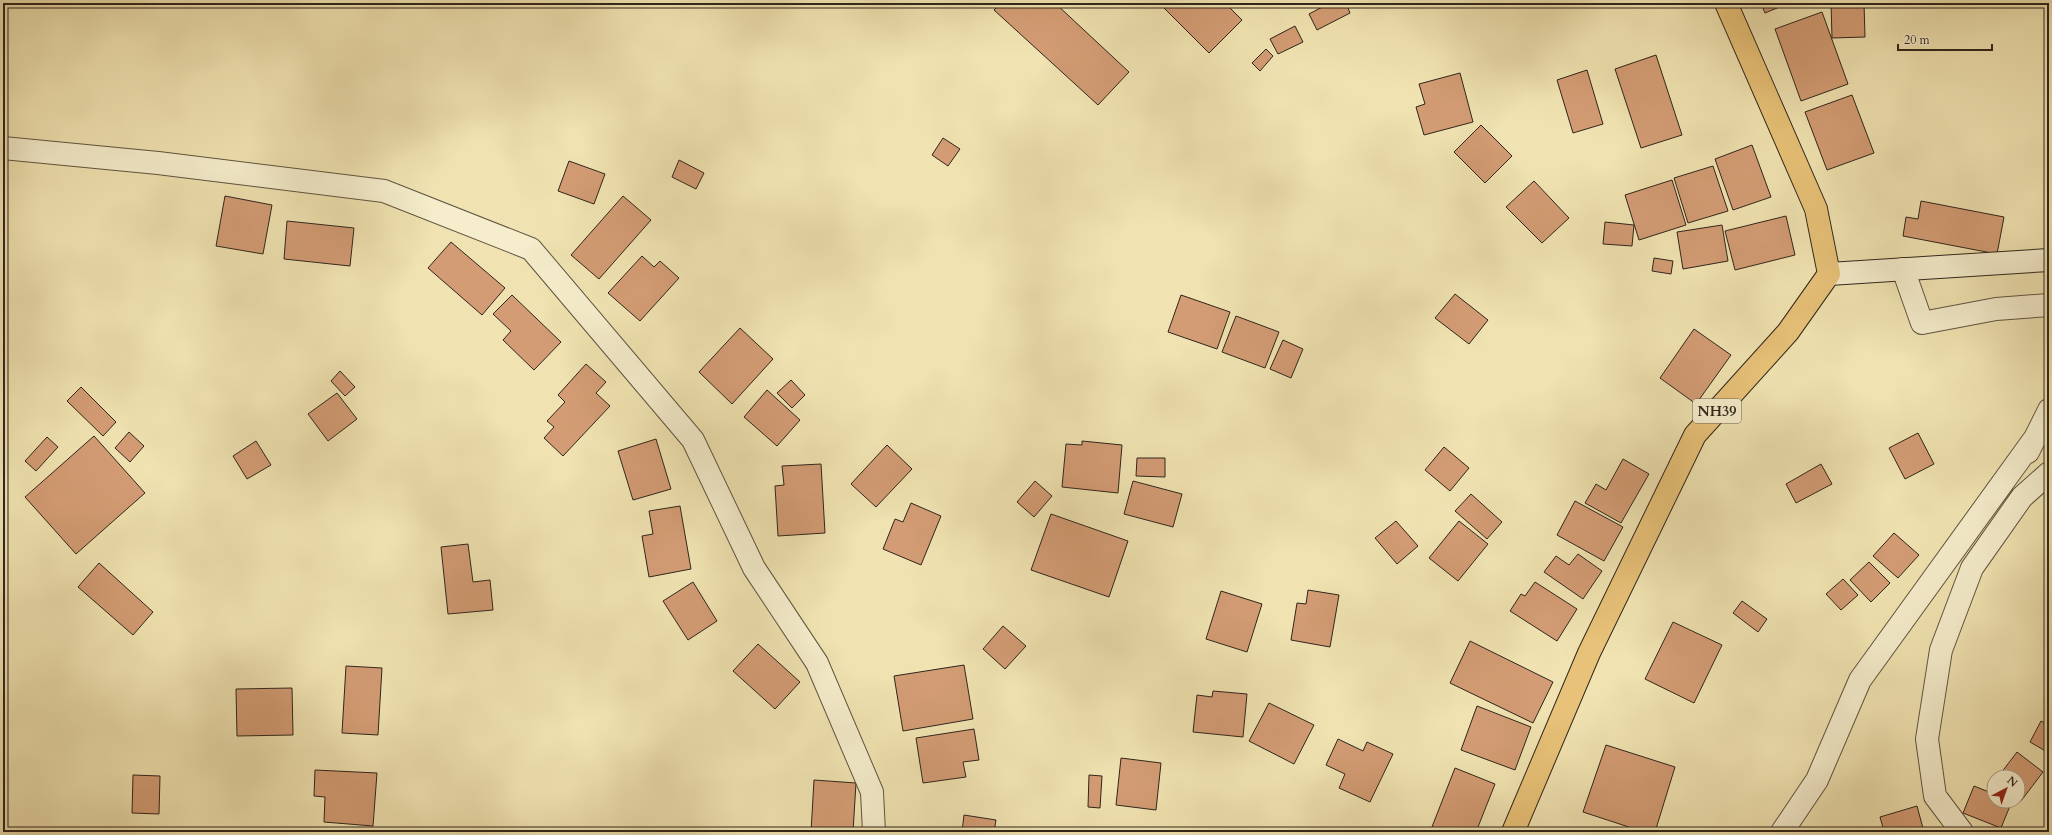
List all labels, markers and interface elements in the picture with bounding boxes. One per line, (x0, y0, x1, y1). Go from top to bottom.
scale bar (1898, 26, 1992, 52)
text: 20 m (1904, 32, 1931, 48)
road number: NH39 (1693, 399, 1741, 423)
north arrow (1986, 769, 2026, 809)
text: N (2004, 773, 2021, 791)

